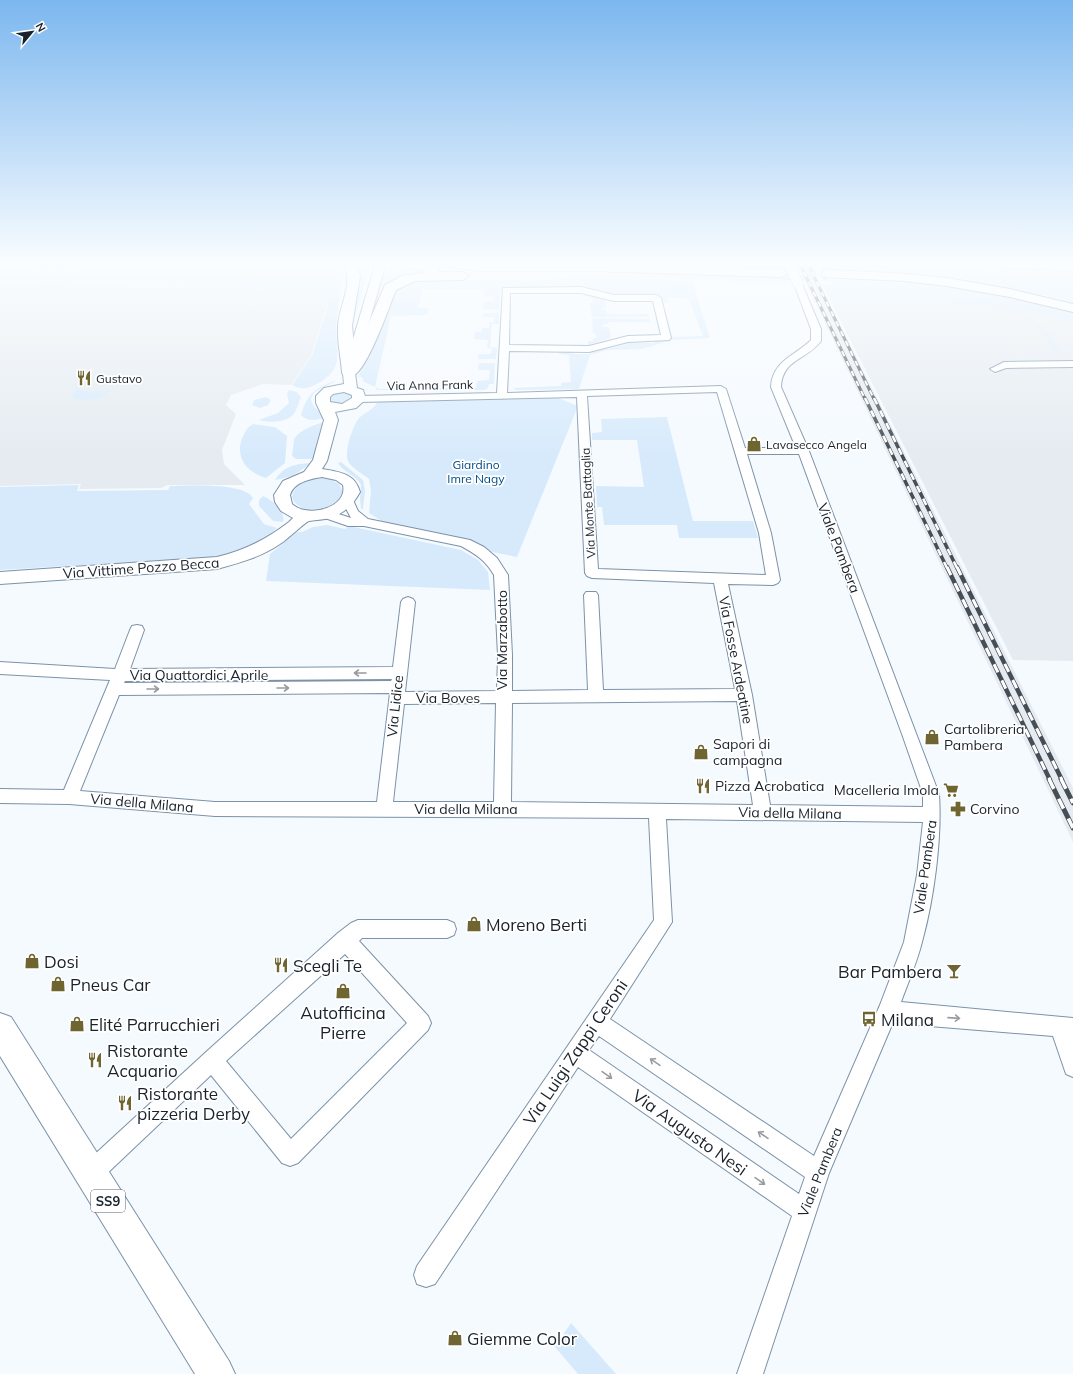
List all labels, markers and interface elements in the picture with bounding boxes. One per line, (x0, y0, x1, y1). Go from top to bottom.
north arrow (12, 12, 52, 52)
text: N (33, 20, 49, 34)
restaurant icon: Gustavo (75, 369, 93, 387)
place label: Gustavo (96, 371, 142, 386)
street label: Via Anna Frank (387, 377, 474, 393)
shop icon: Lavasecco Angela (745, 435, 763, 453)
place label: Lavasecco Angela (766, 437, 867, 452)
street label: Via Monte Battaglia (578, 447, 598, 559)
park label: Giardino Imre Nagy (447, 457, 505, 486)
street label: Viale Pambera (814, 500, 864, 596)
street label: Via Vittime Pozzo Becca (62, 554, 220, 582)
street label: Via Marzabotto (493, 590, 511, 690)
street label: Via Fosse Ardeatine (715, 595, 757, 725)
street label: Via Quattordici Aprile (130, 666, 268, 684)
one-way arrow (354, 669, 367, 677)
street label: Via Lidice (383, 674, 407, 738)
one-way arrow (276, 684, 289, 692)
one-way arrow (146, 685, 159, 693)
street label: Via Boves (416, 689, 480, 707)
place label: Cartolibreria Pambera (944, 720, 1025, 754)
shop icon: Cartolibreria Pambera (923, 728, 941, 746)
place label: Sapori di campagna (713, 735, 782, 769)
shop icon: Sapori di campagna (692, 743, 710, 761)
restaurant icon: Pizza Acrobatica (694, 777, 712, 795)
place label: Pizza Acrobatica (715, 777, 824, 795)
place label: Macelleria Imola (834, 781, 939, 799)
supermarket icon: Macelleria Imola (942, 781, 960, 799)
street label: Via della Milana (90, 790, 194, 816)
street label: Via della Milana (414, 800, 518, 818)
pharmacy icon: Corvino (949, 800, 967, 818)
place label: Corvino (970, 800, 1020, 818)
street label: Via della Milana (738, 803, 842, 823)
street label: Viale Pambera (909, 819, 941, 915)
place label: Moreno Berti (486, 914, 587, 935)
shop icon: Moreno Berti (465, 915, 483, 933)
place label: Dosi (44, 951, 79, 972)
shop icon: Dosi (23, 952, 41, 970)
place label: Scegli Te (293, 955, 362, 976)
restaurant icon: Scegli Te (272, 956, 290, 974)
place label: Bar Pambera (838, 961, 942, 982)
bar icon: Bar Pambera (945, 962, 963, 980)
place label: Pneus Car (70, 974, 151, 995)
shop icon: Pneus Car (49, 975, 67, 993)
street label: Via Luigi Zappi Ceroni (518, 975, 632, 1129)
shop icon: Autofficina Pierre (334, 982, 352, 1000)
place label: Autofficina Pierre (300, 1002, 386, 1043)
place label: Milana (881, 1009, 934, 1030)
bus stop icon: Milana (860, 1010, 878, 1028)
place label: Elité Parrucchieri (89, 1014, 220, 1035)
one-way arrow (947, 1014, 960, 1021)
shop icon: Elité Parrucchieri (68, 1015, 86, 1033)
place label: Ristorante Acquario (107, 1040, 188, 1081)
restaurant icon: Ristorante Acquario (86, 1051, 104, 1069)
one-way arrow (650, 1058, 661, 1066)
one-way arrow (602, 1071, 613, 1079)
place label: Ristorante pizzeria Derby (137, 1083, 250, 1125)
street label: Via Augusto Nesi (628, 1084, 752, 1180)
restaurant icon: Ristorante pizzeria Derby (116, 1094, 134, 1112)
street label: Viale Pambera (794, 1125, 846, 1219)
one-way arrow (758, 1131, 769, 1139)
one-way arrow (755, 1177, 766, 1185)
road number: SS9 (91, 1190, 125, 1212)
place label: Giemme Color (467, 1328, 578, 1349)
shop icon: Giemme Color (446, 1329, 464, 1347)

